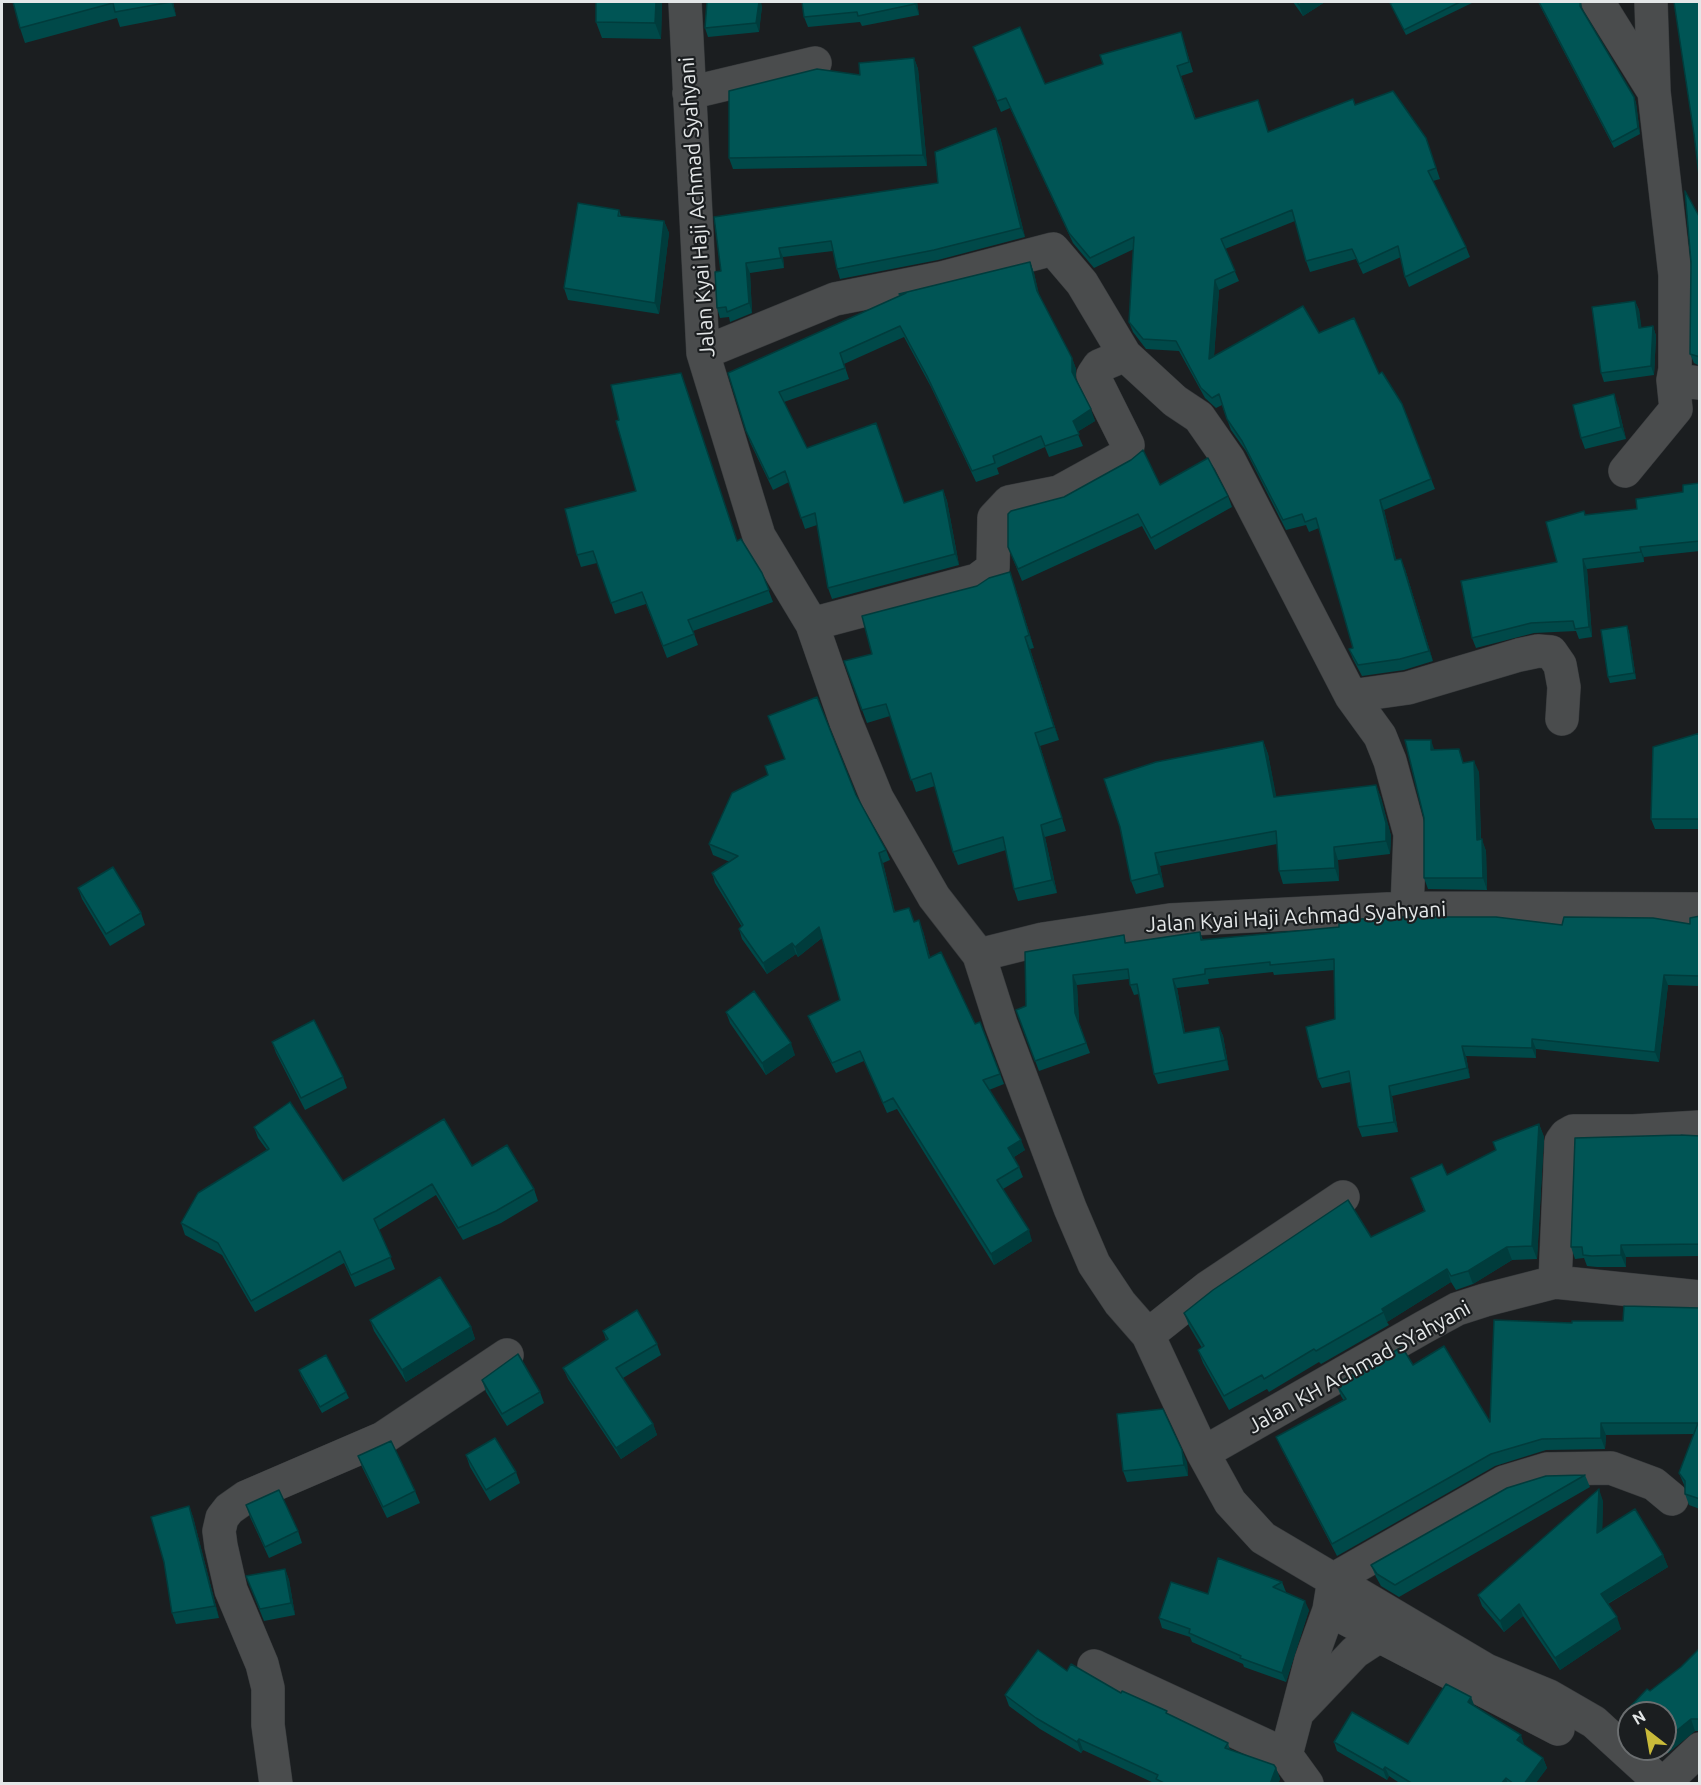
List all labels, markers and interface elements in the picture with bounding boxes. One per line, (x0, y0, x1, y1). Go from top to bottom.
street label: Jalan Kyai Haji Achmad Syahyani (674, 56, 720, 358)
street label: Jalan Kyai Haji Achmad Syahyani (1145, 897, 1447, 937)
street label: Jalan KH Achmad SYahyani (1243, 1295, 1475, 1439)
north arrow (1617, 1701, 1677, 1761)
text: N (1629, 1706, 1649, 1728)

